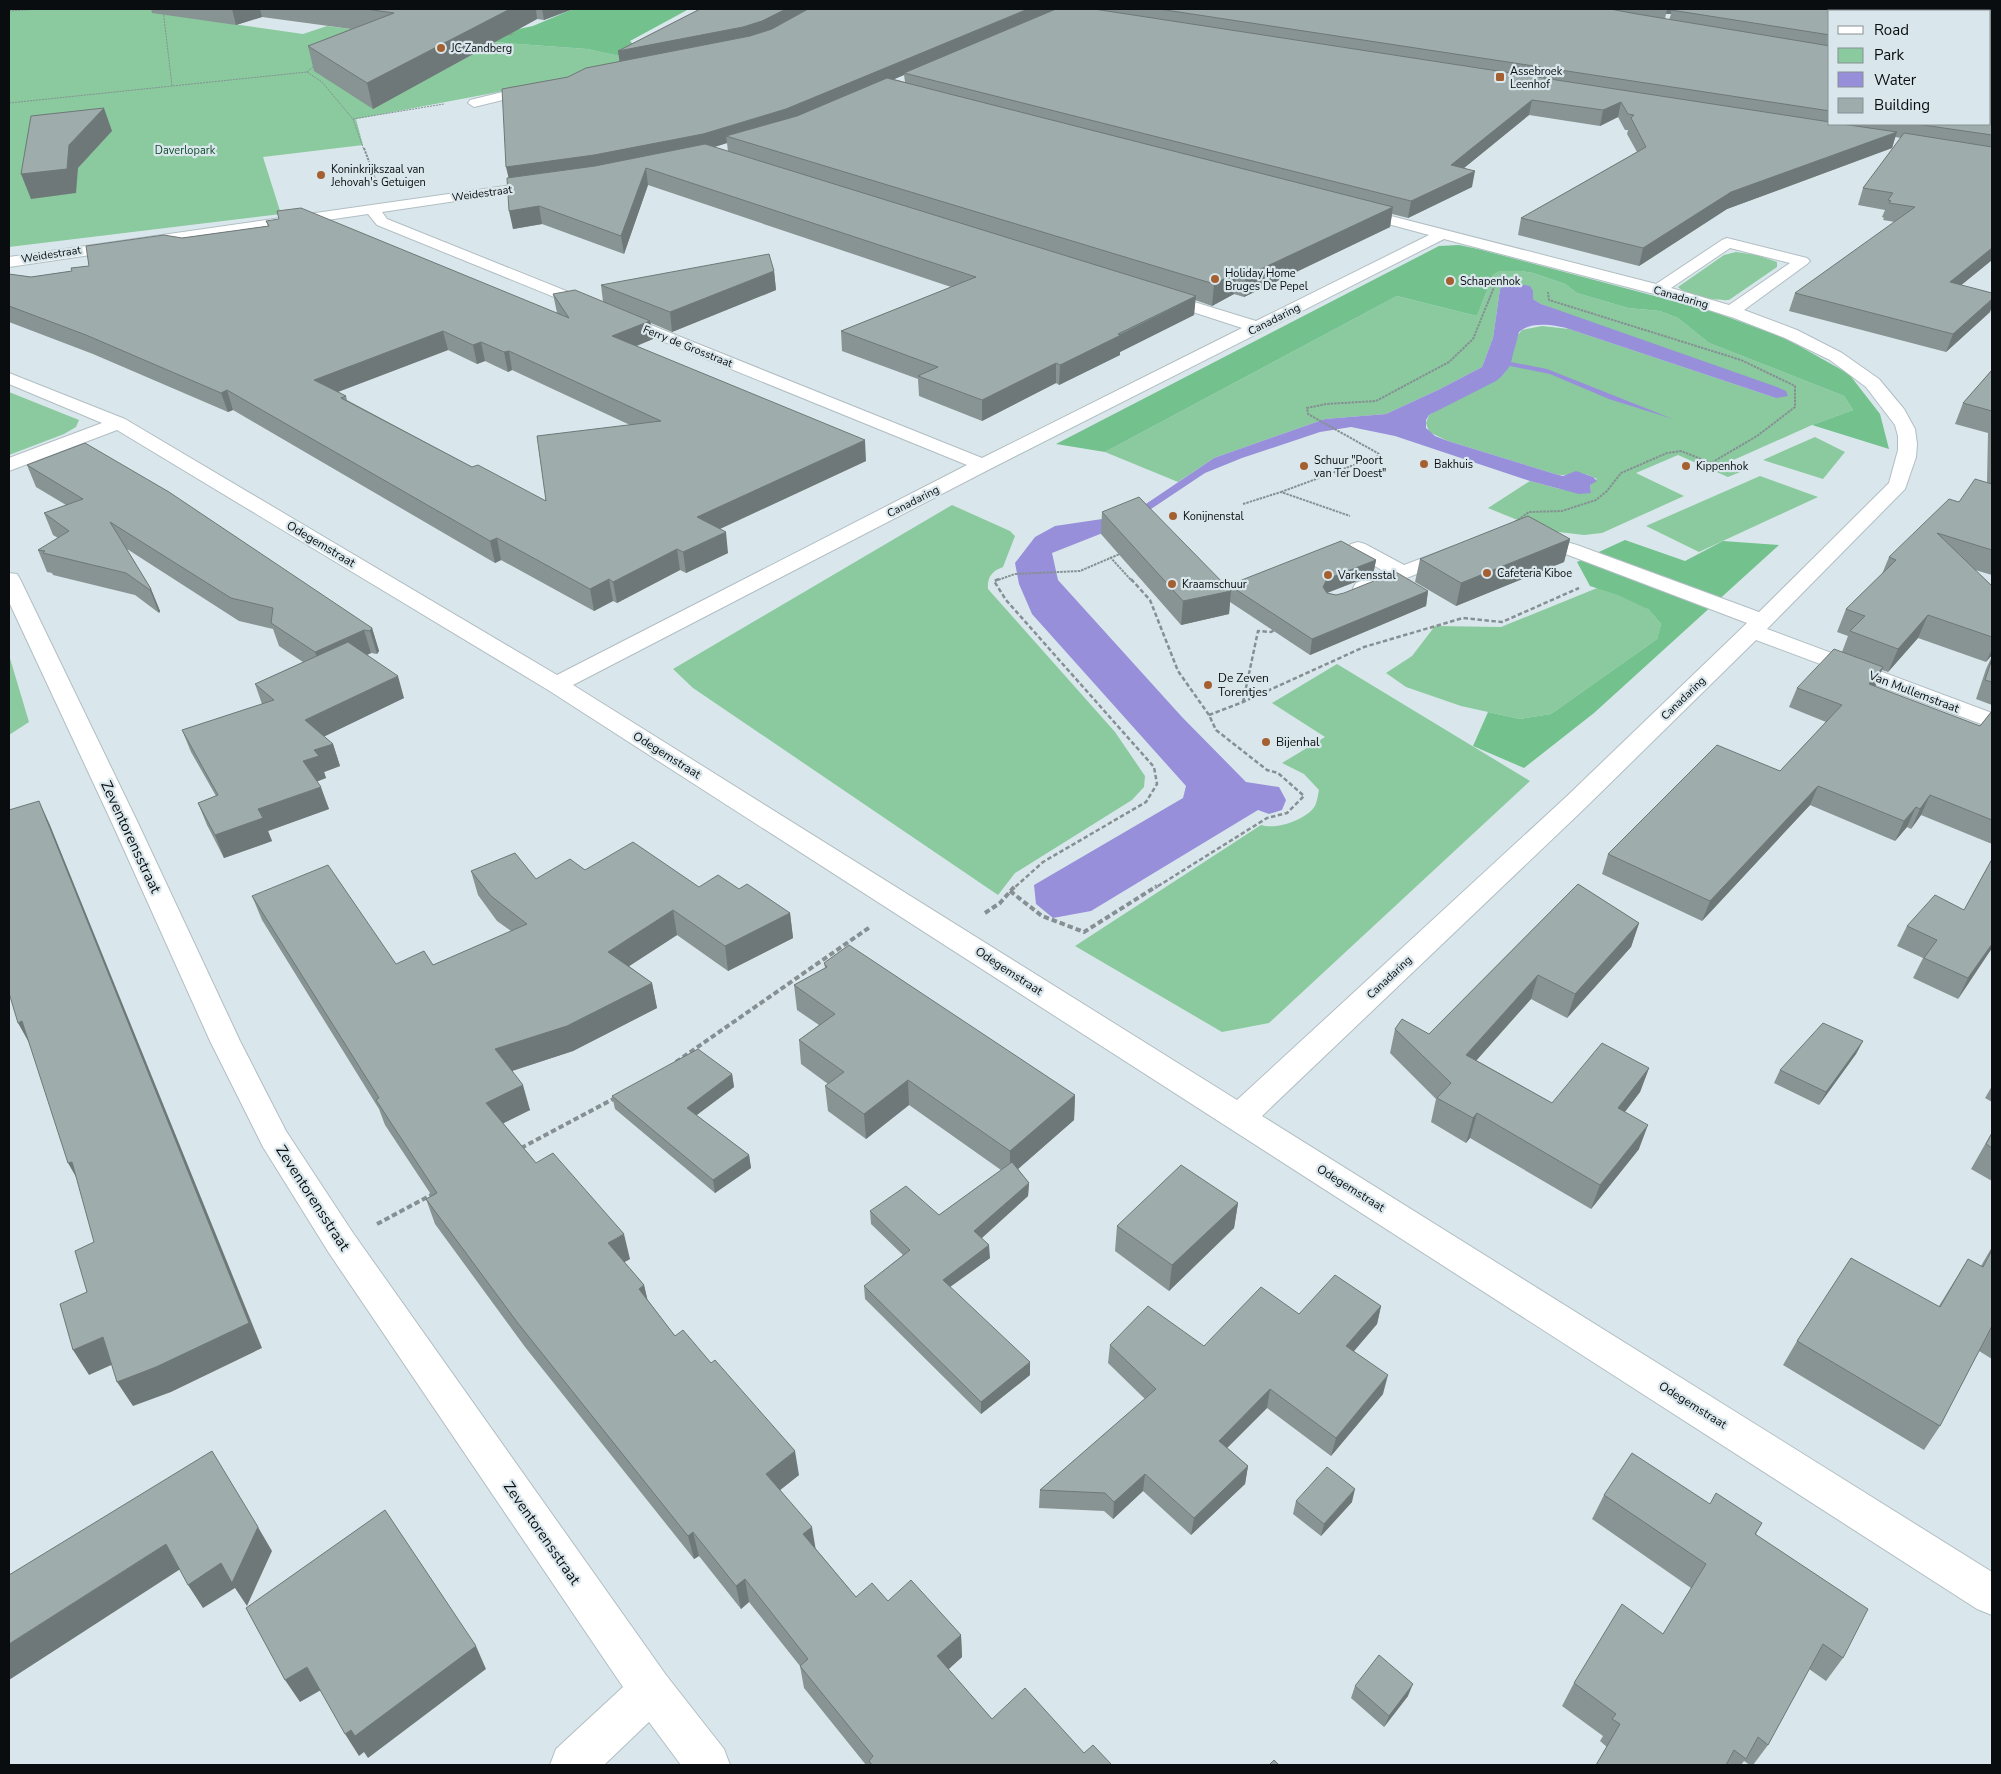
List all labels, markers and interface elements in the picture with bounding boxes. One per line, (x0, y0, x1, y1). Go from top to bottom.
legend (1828, 10, 1991, 125)
text: Road (1874, 20, 1909, 40)
place label: JC Zandberg (450, 41, 512, 56)
marker: JC Zandberg (435, 42, 447, 54)
text: Park (1874, 45, 1904, 65)
place label: Assebroek Leenhof (1510, 64, 1563, 92)
text: Water (1874, 70, 1917, 90)
marker: Assebroek Leenhof (1494, 71, 1506, 83)
text: Building (1874, 95, 1930, 115)
park label: Daverlopark (155, 143, 216, 158)
place label: Koninkrijkszaal van Jehovah's Getuigen (330, 162, 426, 190)
marker: Koninkrijkszaal van Jehovah's Getuigen (315, 169, 327, 181)
street label: Weidestraat (451, 182, 513, 205)
street label: Weidestraat (20, 242, 82, 267)
place label: Holiday Home Bruges De Pepel (1225, 266, 1309, 294)
marker: Holiday Home Bruges De Pepel (1209, 273, 1221, 285)
place label: Schapenhok (1460, 274, 1521, 289)
marker: Schapenhok (1444, 275, 1456, 287)
street label: Canadaring (1652, 282, 1710, 312)
street label: Canadaring (1246, 300, 1303, 339)
street label: Ferry de Grosstraat (641, 322, 735, 371)
place label: Schuur "Poort van Ter Doest" (1314, 453, 1386, 481)
place label: Bakhuis (1434, 457, 1473, 472)
marker: Bakhuis (1418, 458, 1430, 470)
place label: Kippenhok (1696, 459, 1749, 474)
marker: Schuur "Poort van Ter Doest" (1298, 460, 1310, 472)
marker: Kippenhok (1680, 460, 1692, 472)
street label: Canadaring (885, 482, 942, 521)
place label: Konijnenstal (1183, 509, 1245, 524)
marker: Konijnenstal (1167, 510, 1179, 522)
street label: Odegemstraat (284, 517, 359, 571)
place label: Cafeteria Kiboe (1497, 566, 1572, 581)
marker: Cafeteria Kiboe (1481, 567, 1493, 579)
place label: Varkensstal (1337, 568, 1396, 583)
marker: Varkensstal (1322, 569, 1334, 581)
place label: Kraamschuur (1182, 577, 1247, 592)
marker: Kraamschuur (1166, 578, 1178, 590)
street label: Van Mullemstraat (1866, 667, 1962, 717)
place label: De Zeven Torentjes (1218, 670, 1269, 700)
street label: Canadaring (1658, 673, 1709, 723)
marker: De Zeven Torentjes (1202, 679, 1214, 691)
street label: Odegemstraat (630, 728, 705, 783)
place label: Bijenhal (1276, 734, 1320, 750)
marker: Bijenhal (1260, 736, 1272, 748)
street label: Zeventorensstraat (96, 778, 166, 897)
street label: Odegemstraat (972, 943, 1046, 999)
street label: Canadaring (1364, 953, 1415, 1002)
street label: Zeventorensstraat (271, 1141, 355, 1255)
street label: Odegemstraat (1314, 1161, 1389, 1216)
street label: Odegemstraat (1656, 1378, 1731, 1433)
street label: Zeventorensstraat (499, 1477, 586, 1589)

